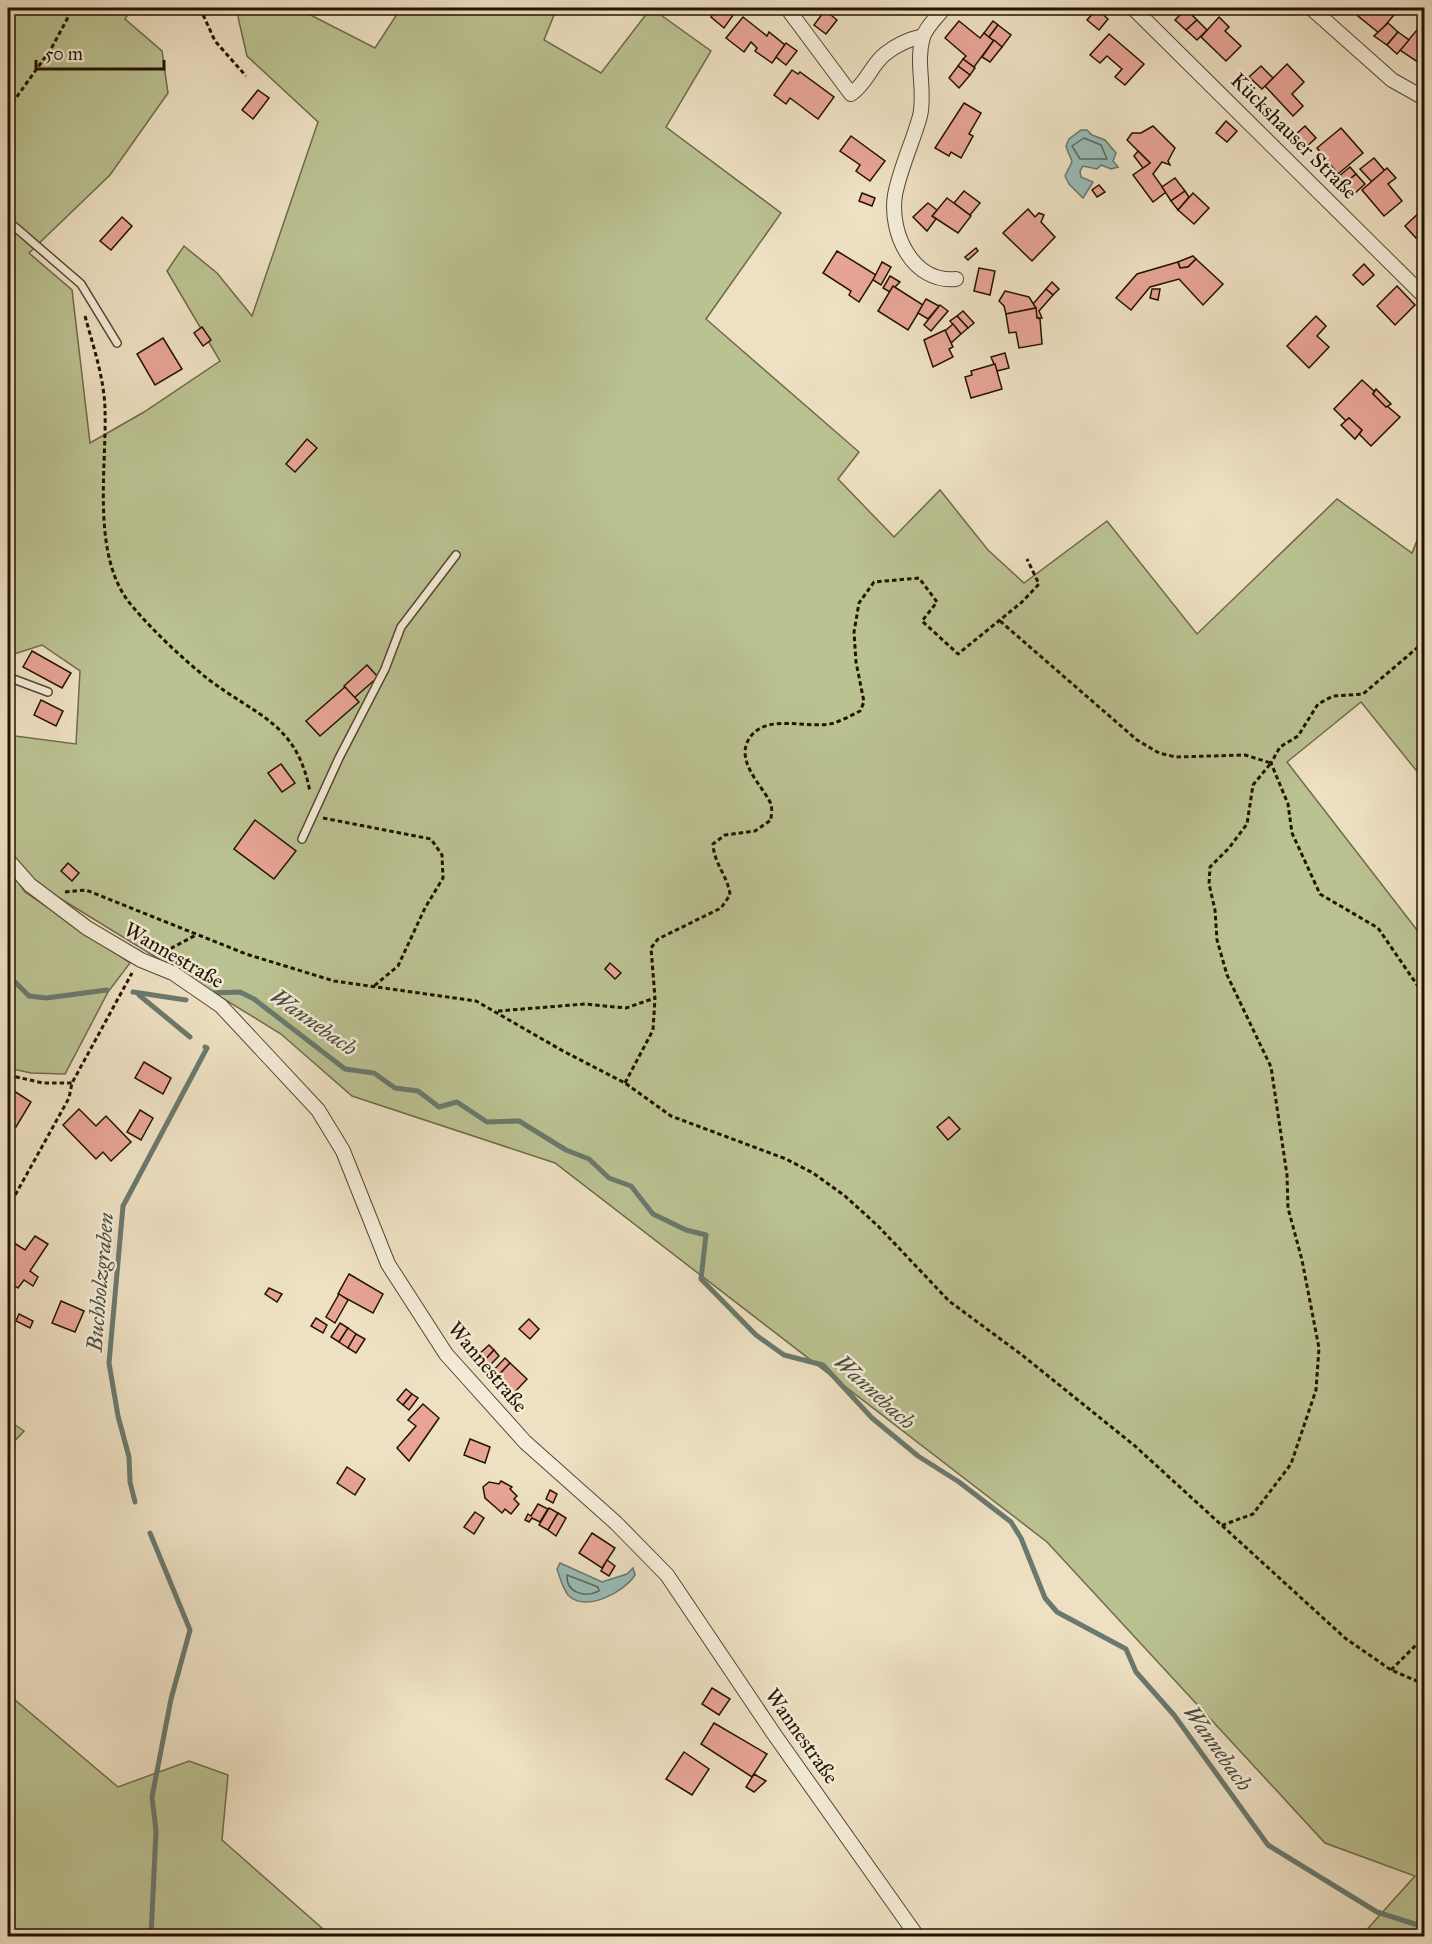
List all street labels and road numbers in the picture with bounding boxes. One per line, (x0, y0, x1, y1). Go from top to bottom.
street label: Kückshauser Straße (1225, 67, 1363, 205)
street label: Wannestraße (120, 916, 229, 994)
street label: Wannestraße (442, 1316, 534, 1418)
street label: Wannestraße (760, 1683, 845, 1789)

